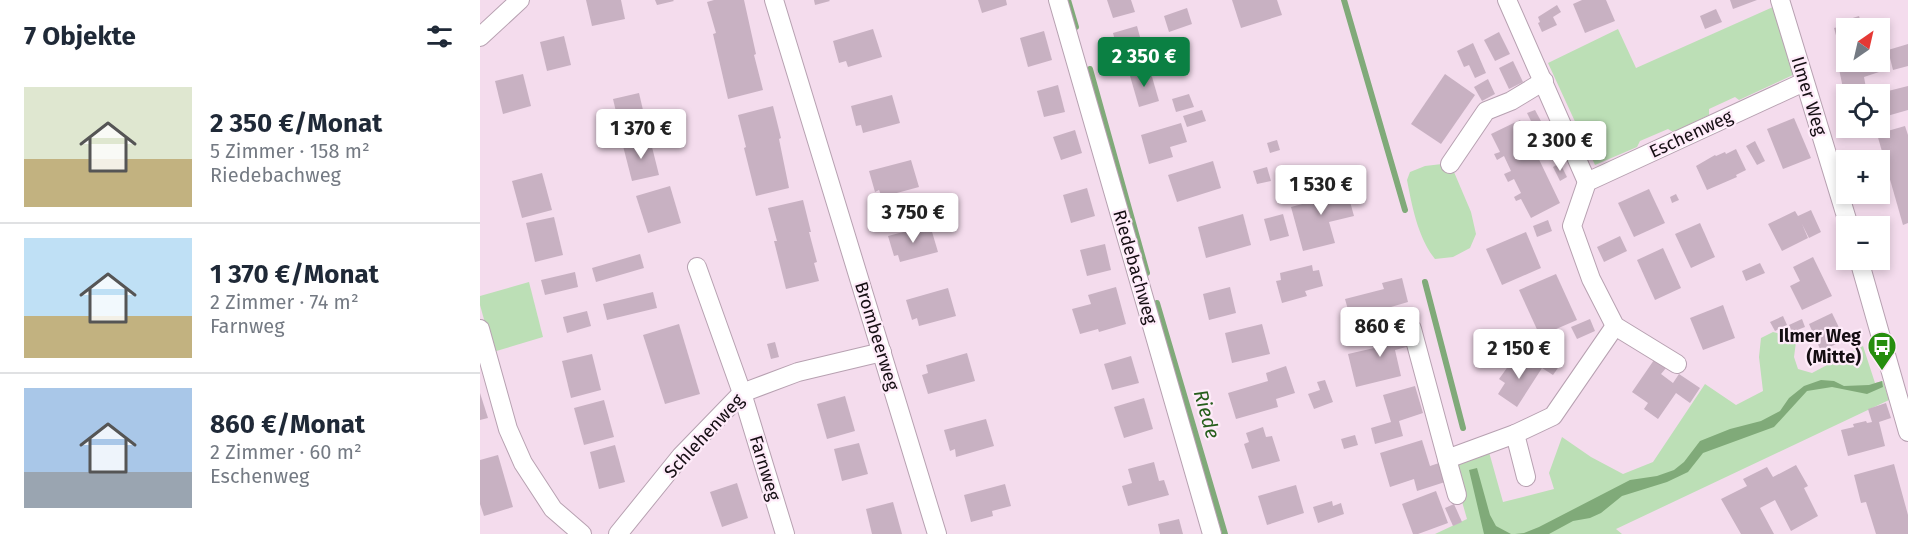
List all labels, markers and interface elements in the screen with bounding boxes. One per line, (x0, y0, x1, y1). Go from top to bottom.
north arrow (1836, 18, 1890, 72)
map controls (1836, 18, 1890, 270)
icon: filters (423, 20, 456, 53)
text: 7 Objekte (24, 21, 136, 52)
pin: 2 350 € (1089, 37, 1199, 88)
text: 2 350 € (1112, 44, 1176, 68)
street label: Ilmer Weg (1787, 54, 1832, 139)
button: locate (1836, 84, 1890, 138)
street label: Eschenweg (1646, 105, 1737, 163)
text: 2 350 €/Monat (210, 108, 382, 139)
pin: 1 370 € (586, 109, 696, 160)
icon: home (72, 111, 144, 183)
text: 1 370 € (610, 116, 672, 140)
pin: 2 300 € (1505, 121, 1615, 172)
text: 2 300 € (1527, 128, 1593, 152)
text: 5 Zimmer · 158 m² (210, 139, 370, 163)
button: + (1836, 150, 1890, 204)
text: Riedebachweg (210, 163, 341, 187)
pin: 1 530 € (1266, 165, 1376, 216)
text: 1 530 € (1289, 172, 1353, 196)
pin: 3 750 € (858, 193, 968, 244)
text: 3 750 € (881, 200, 945, 224)
street label: Riedebachweg (1108, 207, 1162, 327)
button: − (1836, 216, 1890, 270)
text: 1 370 €/Monat (210, 259, 379, 290)
icon: home (72, 262, 144, 334)
street label: Brombeerweg (850, 279, 904, 394)
text: 2 Zimmer · 74 m² (210, 290, 359, 314)
pin: 860 € (1338, 307, 1422, 358)
text: Farnweg (210, 314, 285, 338)
text: 860 € (1354, 314, 1406, 338)
place label: Ilmer Weg (Mitte) (1779, 325, 1861, 368)
pin: 2 150 € (1464, 329, 1574, 380)
bus stop icon: Ilmer Weg (Mitte) (1866, 330, 1898, 372)
text: 2 150 € (1487, 336, 1551, 360)
water label: Riede (1189, 387, 1225, 441)
street label: Schlehenweg (659, 389, 749, 483)
text: 860 €/Monat (210, 409, 365, 440)
icon: home (72, 412, 144, 484)
street label: Farnweg (745, 433, 786, 504)
text: 2 Zimmer · 60 m² (210, 440, 362, 464)
text: Eschenweg (210, 464, 309, 488)

